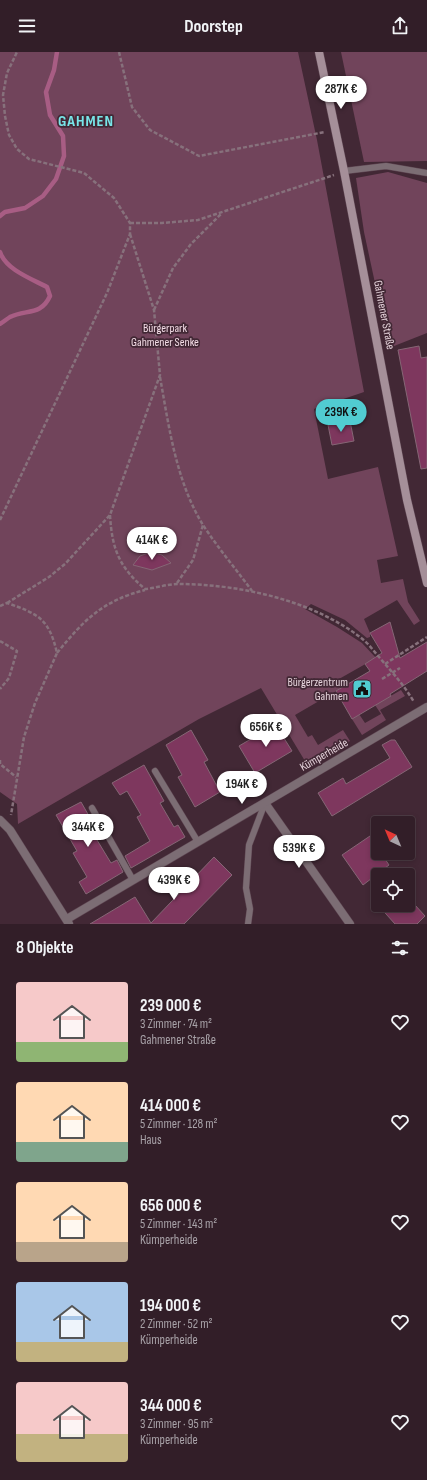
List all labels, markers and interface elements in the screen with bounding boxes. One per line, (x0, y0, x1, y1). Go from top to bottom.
icon: menu (16, 15, 38, 37)
icon: share (389, 15, 411, 37)
text: Doorstep (184, 16, 243, 37)
pin: 287K € (308, 76, 374, 110)
text: 287K € (325, 81, 357, 97)
district label: GAHMEN (58, 112, 114, 131)
street label: Gahmener Straße (370, 279, 398, 351)
park label: Bürgerpark Gahmener Senke (131, 321, 199, 350)
pin: 239K € (308, 399, 374, 433)
text: 239K € (325, 404, 357, 420)
pin: 414K € (119, 527, 185, 561)
text: 414K € (136, 532, 168, 548)
place label: Bürgerzentrum Gahmen (287, 675, 348, 704)
public building icon: Bürgerzentrum Gahmen (351, 678, 373, 700)
pin: 656K € (233, 714, 299, 748)
text: 656K € (249, 719, 283, 735)
street label: Kümperheide (297, 735, 351, 775)
pin: 194K € (209, 771, 275, 805)
text: 194K € (226, 776, 258, 792)
pin: 344K € (55, 814, 121, 848)
north arrow (371, 816, 415, 860)
map controls (371, 816, 415, 912)
text: 344K € (71, 819, 105, 835)
pin: 539K € (266, 835, 332, 869)
text: 539K € (283, 840, 315, 856)
pin: 439K € (141, 867, 207, 901)
button: locate (371, 868, 415, 912)
text: 439K € (157, 872, 191, 888)
icon: filters (389, 937, 411, 959)
text: 8 Objekte (16, 938, 74, 958)
text: 239 000 € (140, 996, 201, 1016)
icon: home (48, 998, 96, 1046)
icon: heart (389, 1011, 411, 1033)
text: 3 Zimmer · 74 m² (140, 1016, 212, 1032)
text: Gahmener Straße (140, 1032, 216, 1048)
text: 414 000 € (140, 1096, 201, 1116)
icon: home (48, 1098, 96, 1146)
icon: heart (389, 1111, 411, 1133)
text: 5 Zimmer · 128 m² (140, 1116, 218, 1132)
text: Haus (140, 1132, 162, 1148)
text: 656 000 € (140, 1196, 202, 1216)
icon: home (48, 1198, 96, 1246)
icon: heart (389, 1211, 411, 1233)
text: 5 Zimmer · 143 m² (140, 1216, 217, 1232)
text: Kümperheide (140, 1232, 198, 1248)
text: 194 000 € (140, 1296, 201, 1316)
icon: home (48, 1298, 96, 1346)
icon: heart (389, 1311, 411, 1333)
text: 2 Zimmer · 52 m² (140, 1316, 213, 1332)
text: Kümperheide (140, 1332, 198, 1348)
text: 344 000 € (140, 1396, 202, 1416)
icon: home (48, 1398, 96, 1446)
icon: heart (389, 1411, 411, 1433)
text: 3 Zimmer · 95 m² (140, 1416, 213, 1432)
text: Kümperheide (140, 1432, 198, 1448)

